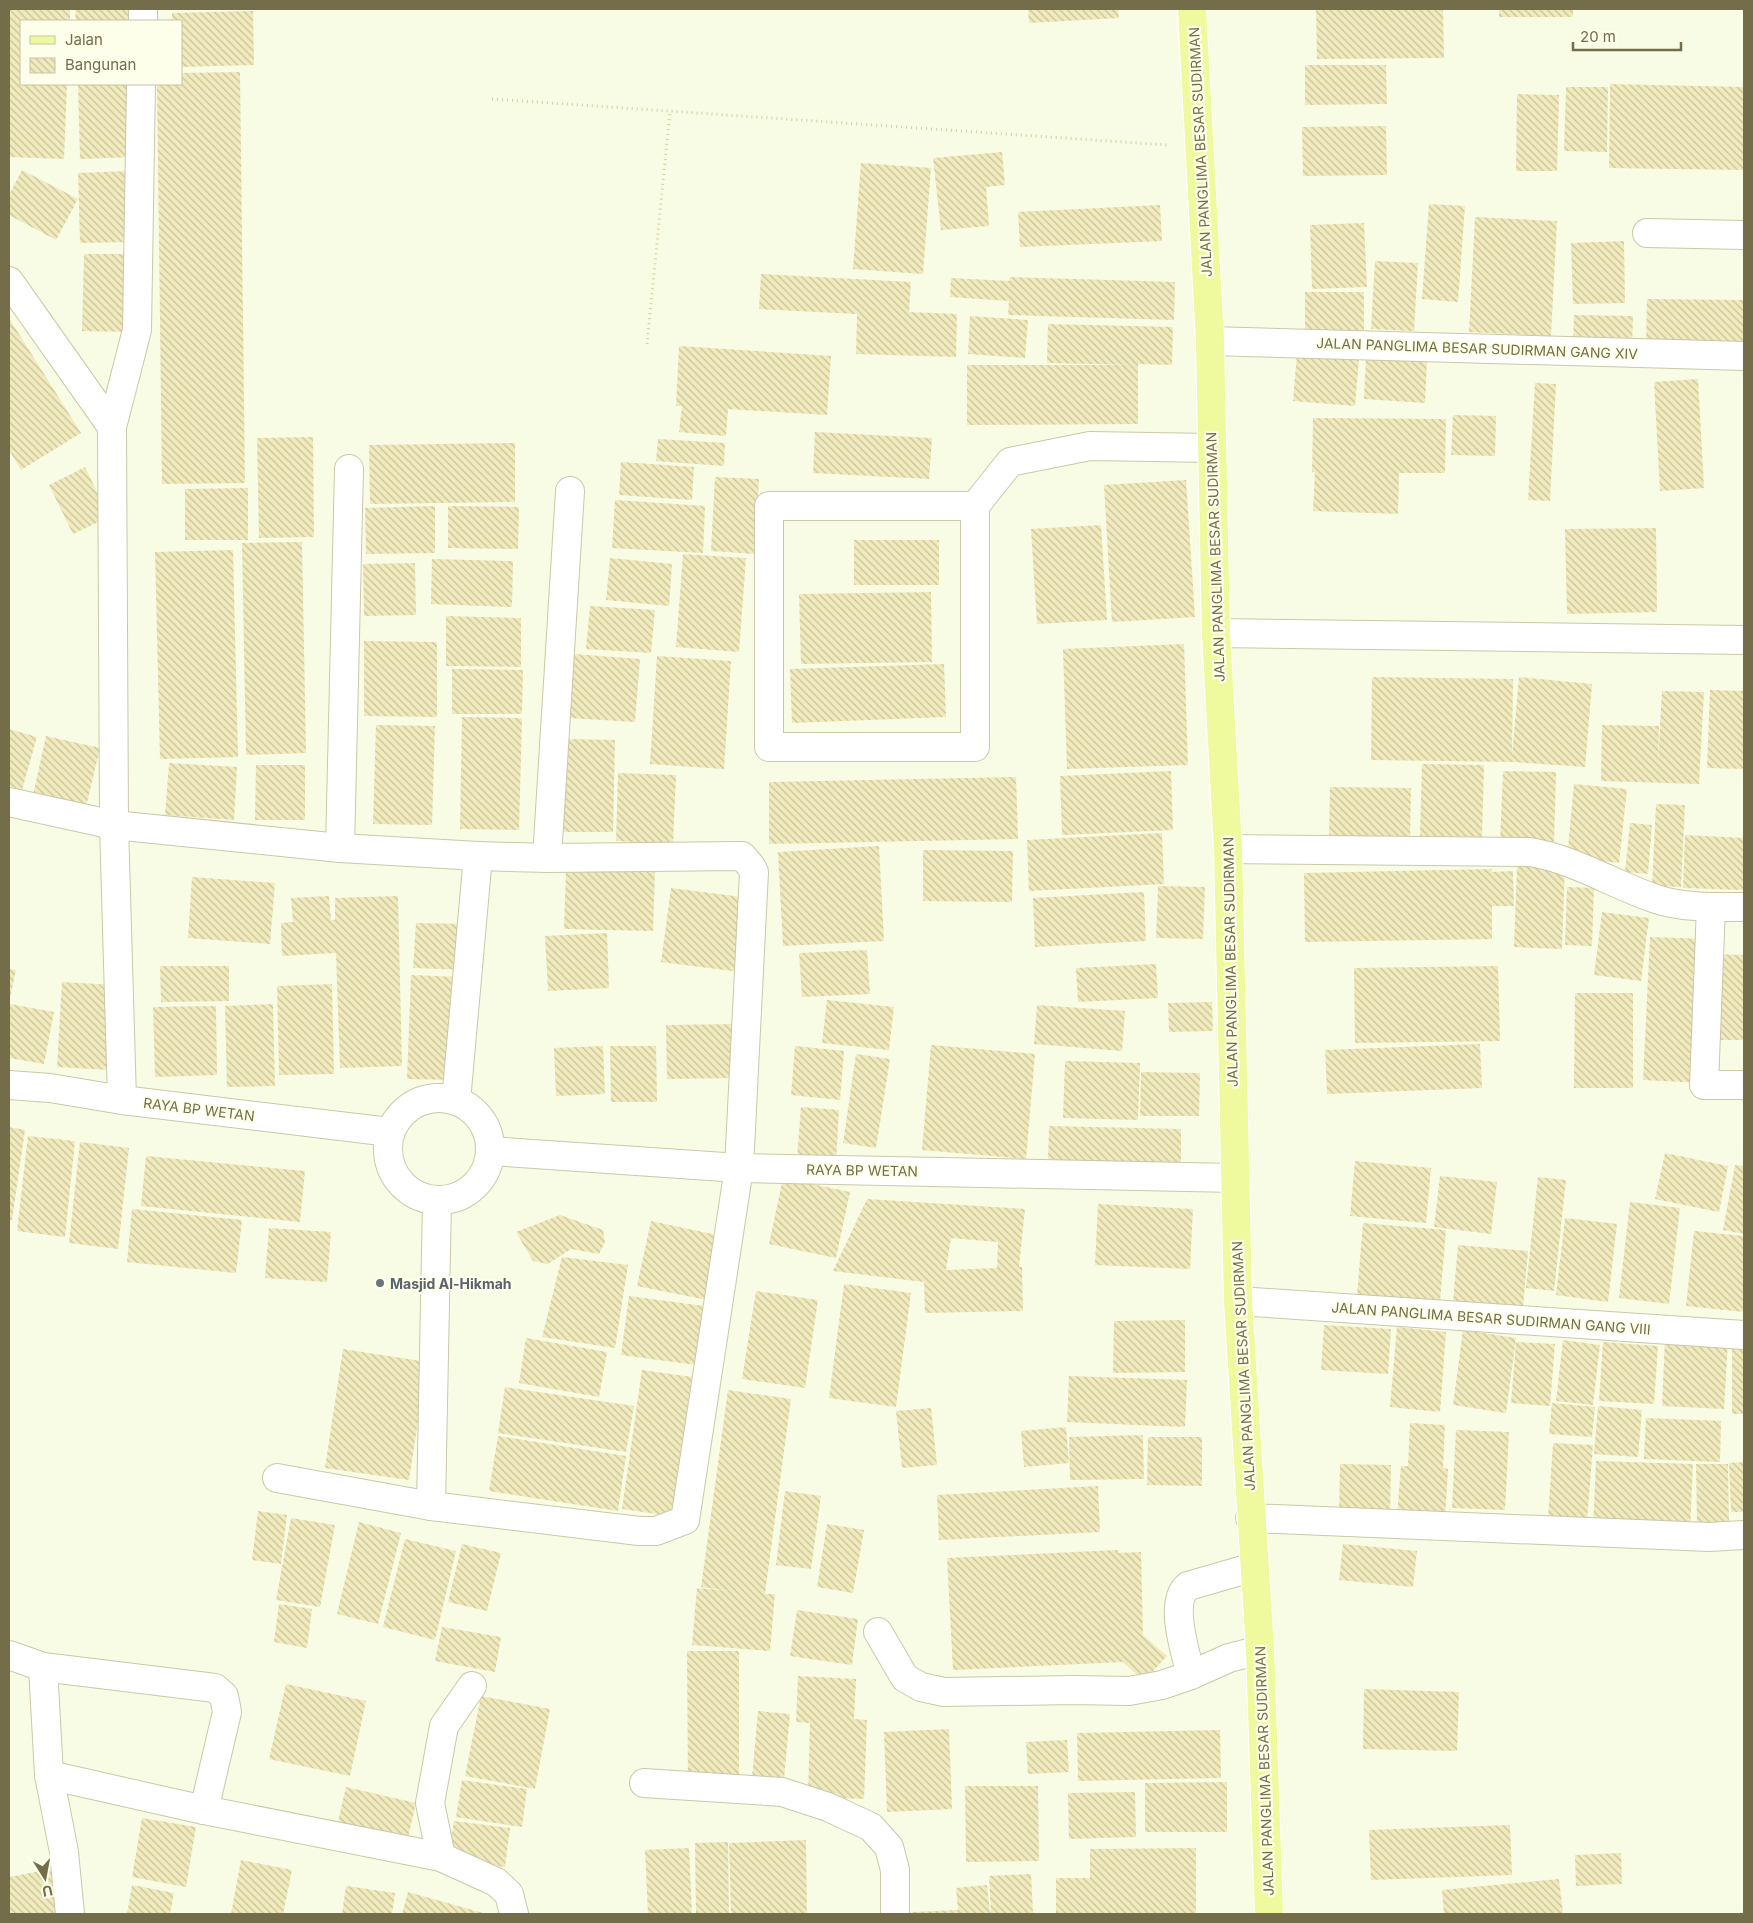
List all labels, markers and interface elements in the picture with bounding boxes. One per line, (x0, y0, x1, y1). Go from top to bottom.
legend (20, 20, 182, 85)
scale bar (1573, 20, 1680, 52)
street label: JALAN PANGLIMA BESAR SUDIRMAN (1185, 27, 1215, 277)
text: 20 m (1580, 27, 1616, 46)
text: Jalan (65, 30, 103, 49)
text: Bangunan (65, 55, 136, 74)
street label: JALAN PANGLIMA BESAR SUDIRMAN GANG XIV (1316, 334, 1638, 362)
street label: JALAN PANGLIMA BESAR SUDIRMAN (1202, 432, 1228, 682)
street label: JALAN PANGLIMA BESAR SUDIRMAN (1219, 837, 1241, 1087)
street label: RAYA BP WETAN (142, 1094, 256, 1124)
street label: RAYA BP WETAN (806, 1161, 918, 1179)
street label: JALAN PANGLIMA BESAR SUDIRMAN (1228, 1241, 1258, 1491)
place label: Masjid Al-Hikmah (390, 1275, 512, 1292)
marker: Masjid Al-Hikmah (374, 1277, 386, 1289)
street label: JALAN PANGLIMA BESAR SUDIRMAN GANG VIII (1331, 1298, 1651, 1338)
street label: JALAN PANGLIMA BESAR SUDIRMAN (1251, 1646, 1277, 1896)
north arrow (20, 1853, 70, 1903)
text: U (41, 1882, 54, 1901)

